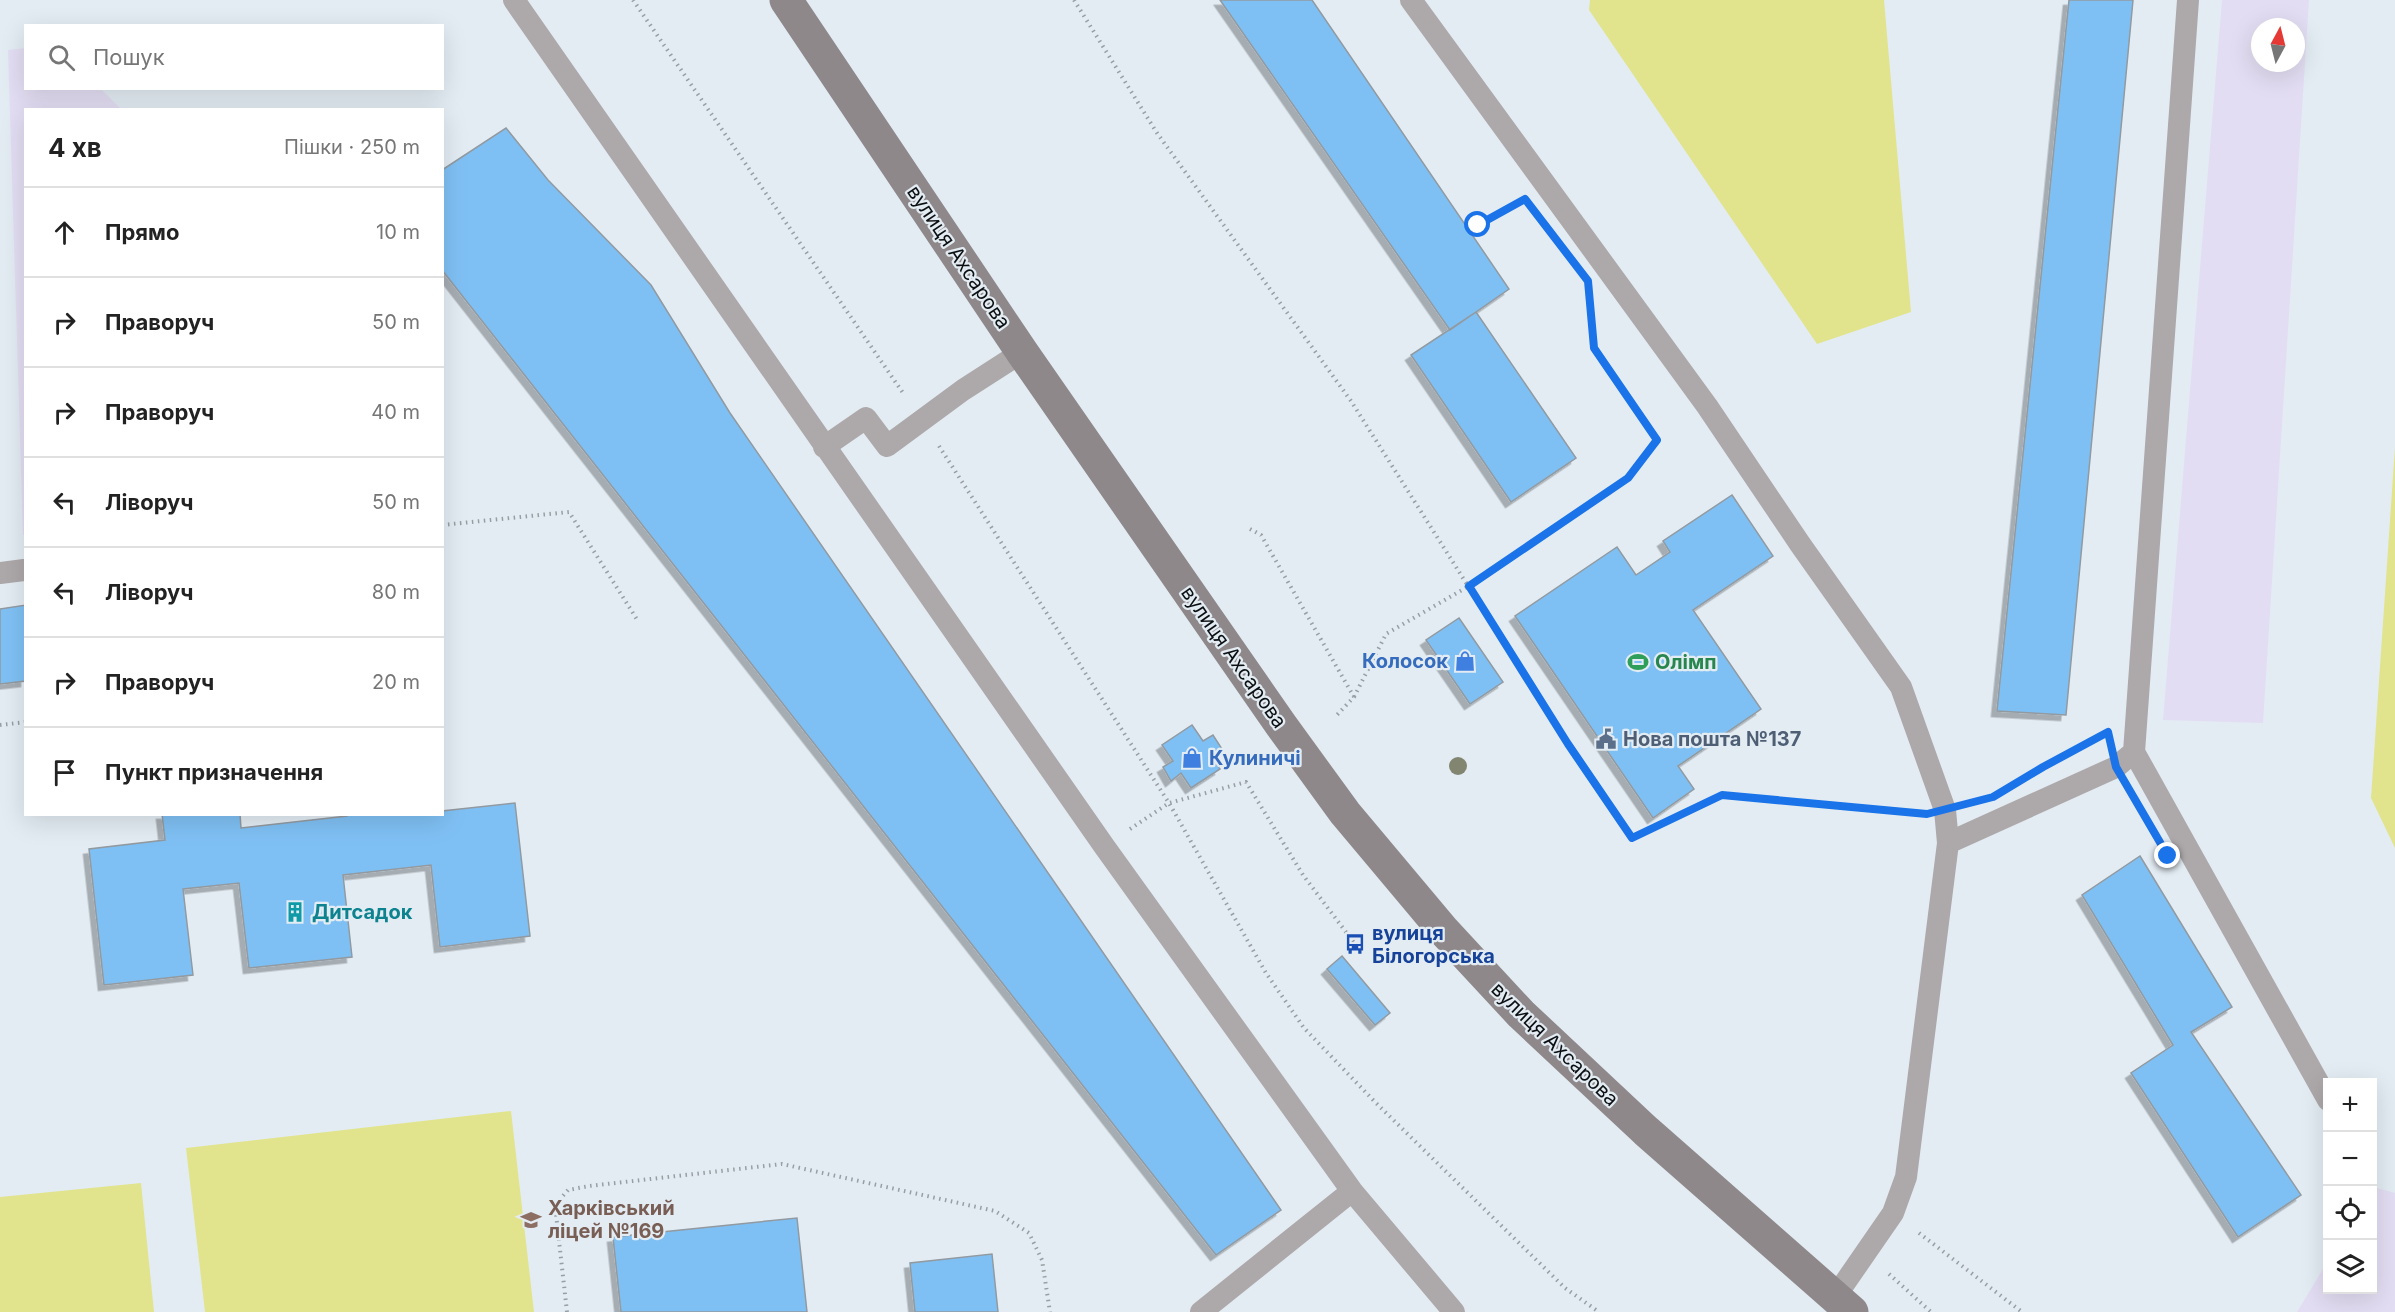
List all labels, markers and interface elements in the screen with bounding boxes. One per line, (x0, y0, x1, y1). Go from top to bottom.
north arrow (2251, 18, 2305, 72)
search box (24, 24, 444, 90)
icon: search (45, 41, 78, 74)
text: Пошук (93, 44, 165, 70)
text: 4 хв (48, 132, 102, 163)
text: Пішки · 250 m (284, 135, 420, 159)
street label: вулиця Ахсарова (902, 181, 1016, 333)
route start (1464, 211, 1490, 237)
icon: ahead (48, 216, 81, 249)
text: Прямо (105, 219, 179, 245)
text: 10 m (376, 220, 420, 244)
icon: right (48, 306, 81, 339)
text: Праворуч (105, 309, 214, 335)
text: 50 m (372, 310, 420, 334)
icon: right (48, 396, 81, 429)
text: Праворуч (105, 399, 214, 425)
text: 40 m (371, 400, 420, 424)
icon: left (48, 486, 81, 519)
text: Ліворуч (105, 489, 193, 515)
text: 50 m (372, 490, 420, 514)
icon: left (48, 576, 81, 609)
text: Ліворуч (105, 579, 193, 605)
text: 80 m (372, 580, 420, 604)
street label: вулиця Ахсарова (1176, 582, 1292, 732)
place label: Колосок (1362, 649, 1448, 673)
shop icon: Колосок (1453, 649, 1477, 673)
sports icon: Олімп (1626, 650, 1650, 674)
place label: Олімп (1655, 650, 1716, 674)
icon: right (48, 666, 81, 699)
text: Праворуч (105, 669, 214, 695)
text: 20 m (372, 670, 420, 694)
public building icon: Нова пошта №137 (1594, 727, 1618, 751)
place label: Нова пошта №137 (1623, 727, 1801, 751)
shop icon: Кулиничі (1180, 746, 1204, 770)
place label: Кулиничі (1209, 746, 1301, 770)
icon: arrive (48, 756, 81, 789)
text: Пункт призначення (105, 759, 323, 785)
route end (2154, 842, 2180, 868)
building icon: Дитсадок (283, 900, 307, 924)
place label: Дитсадок (312, 900, 413, 924)
place label: вулиця Білогорська (1372, 921, 1495, 968)
bus stop icon: вулиця Білогорська (1343, 932, 1367, 956)
street label: вулиця Ахсарова (1486, 977, 1624, 1111)
map controls (2323, 1078, 2377, 1294)
button: + (2323, 1078, 2377, 1132)
button: − (2323, 1132, 2377, 1186)
button: locate (2323, 1186, 2377, 1240)
place label: Харківський ліцей №169 (548, 1196, 675, 1243)
school or university icon: Харківський ліцей №169 (519, 1208, 543, 1232)
button: layers (2323, 1240, 2377, 1294)

